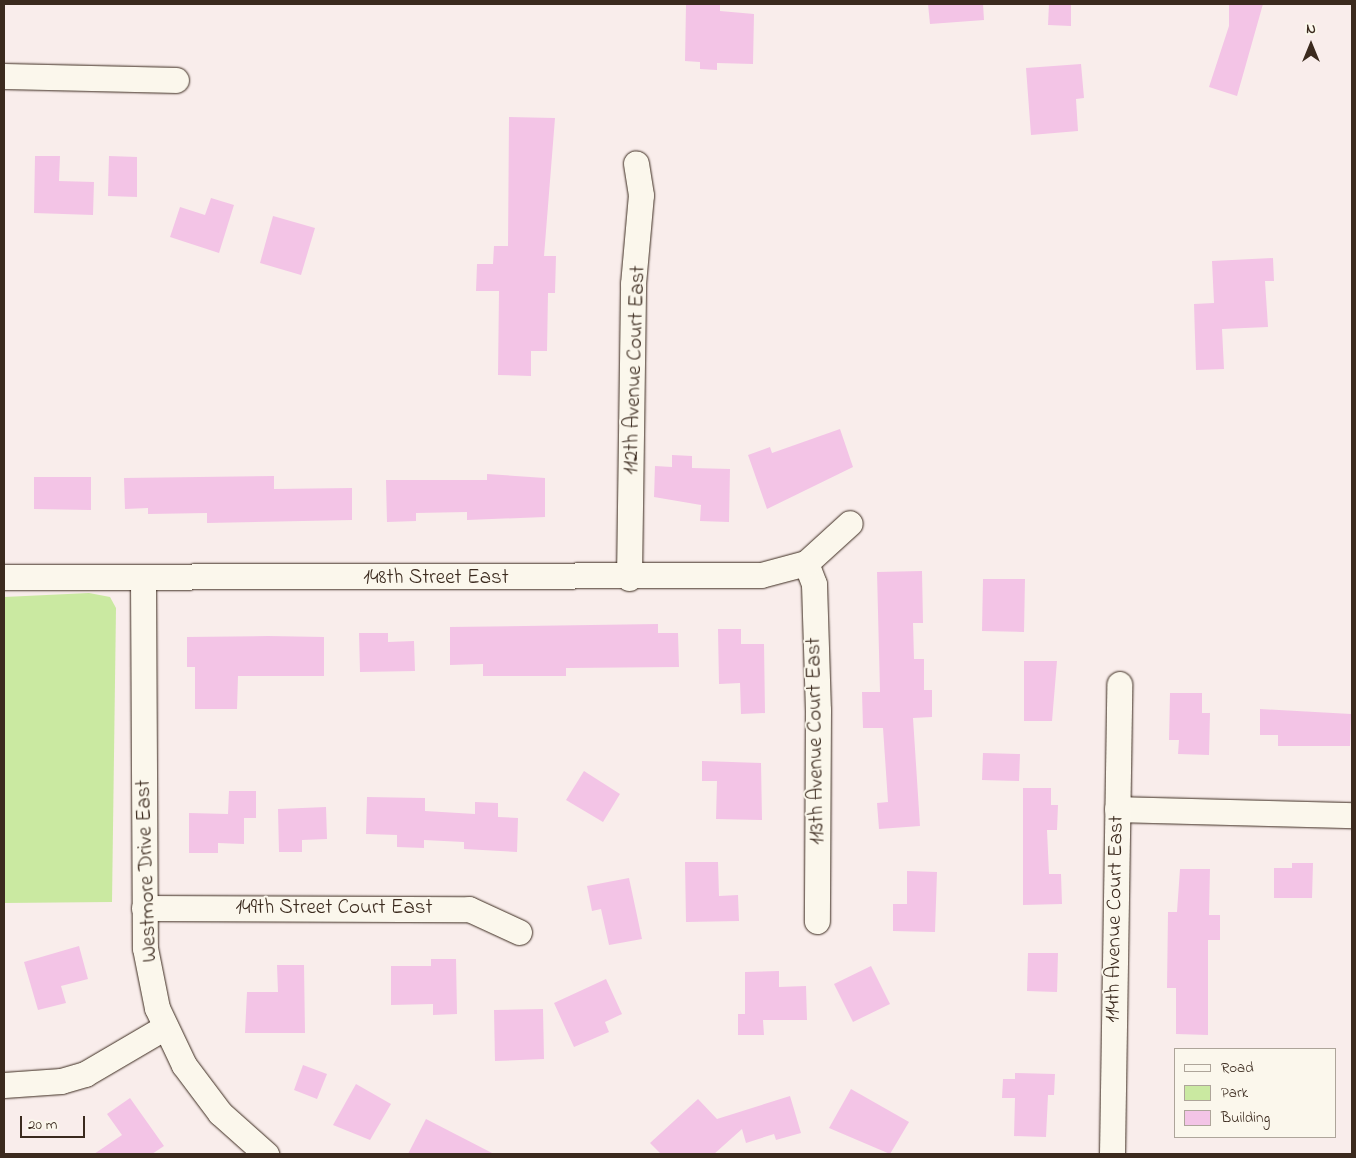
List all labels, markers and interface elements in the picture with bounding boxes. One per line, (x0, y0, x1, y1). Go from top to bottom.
text: N (1306, 19, 1316, 40)
north arrow (1286, 20, 1336, 70)
street label: 112th Avenue Court East (619, 265, 651, 475)
street label: 148th Street East (363, 565, 509, 591)
street label: 113th Avenue Court East (802, 637, 830, 845)
street label: Westmore Drive East (131, 779, 163, 963)
street label: 114th Avenue Court East (1101, 815, 1129, 1023)
street label: 149th Street Court East (235, 895, 433, 921)
legend (1174, 1048, 1336, 1138)
text: Road (1221, 1057, 1254, 1079)
text: Park (1221, 1082, 1248, 1104)
scale bar (22, 1106, 88, 1138)
text: Building (1221, 1107, 1270, 1129)
text: 20 m (28, 1114, 57, 1136)

